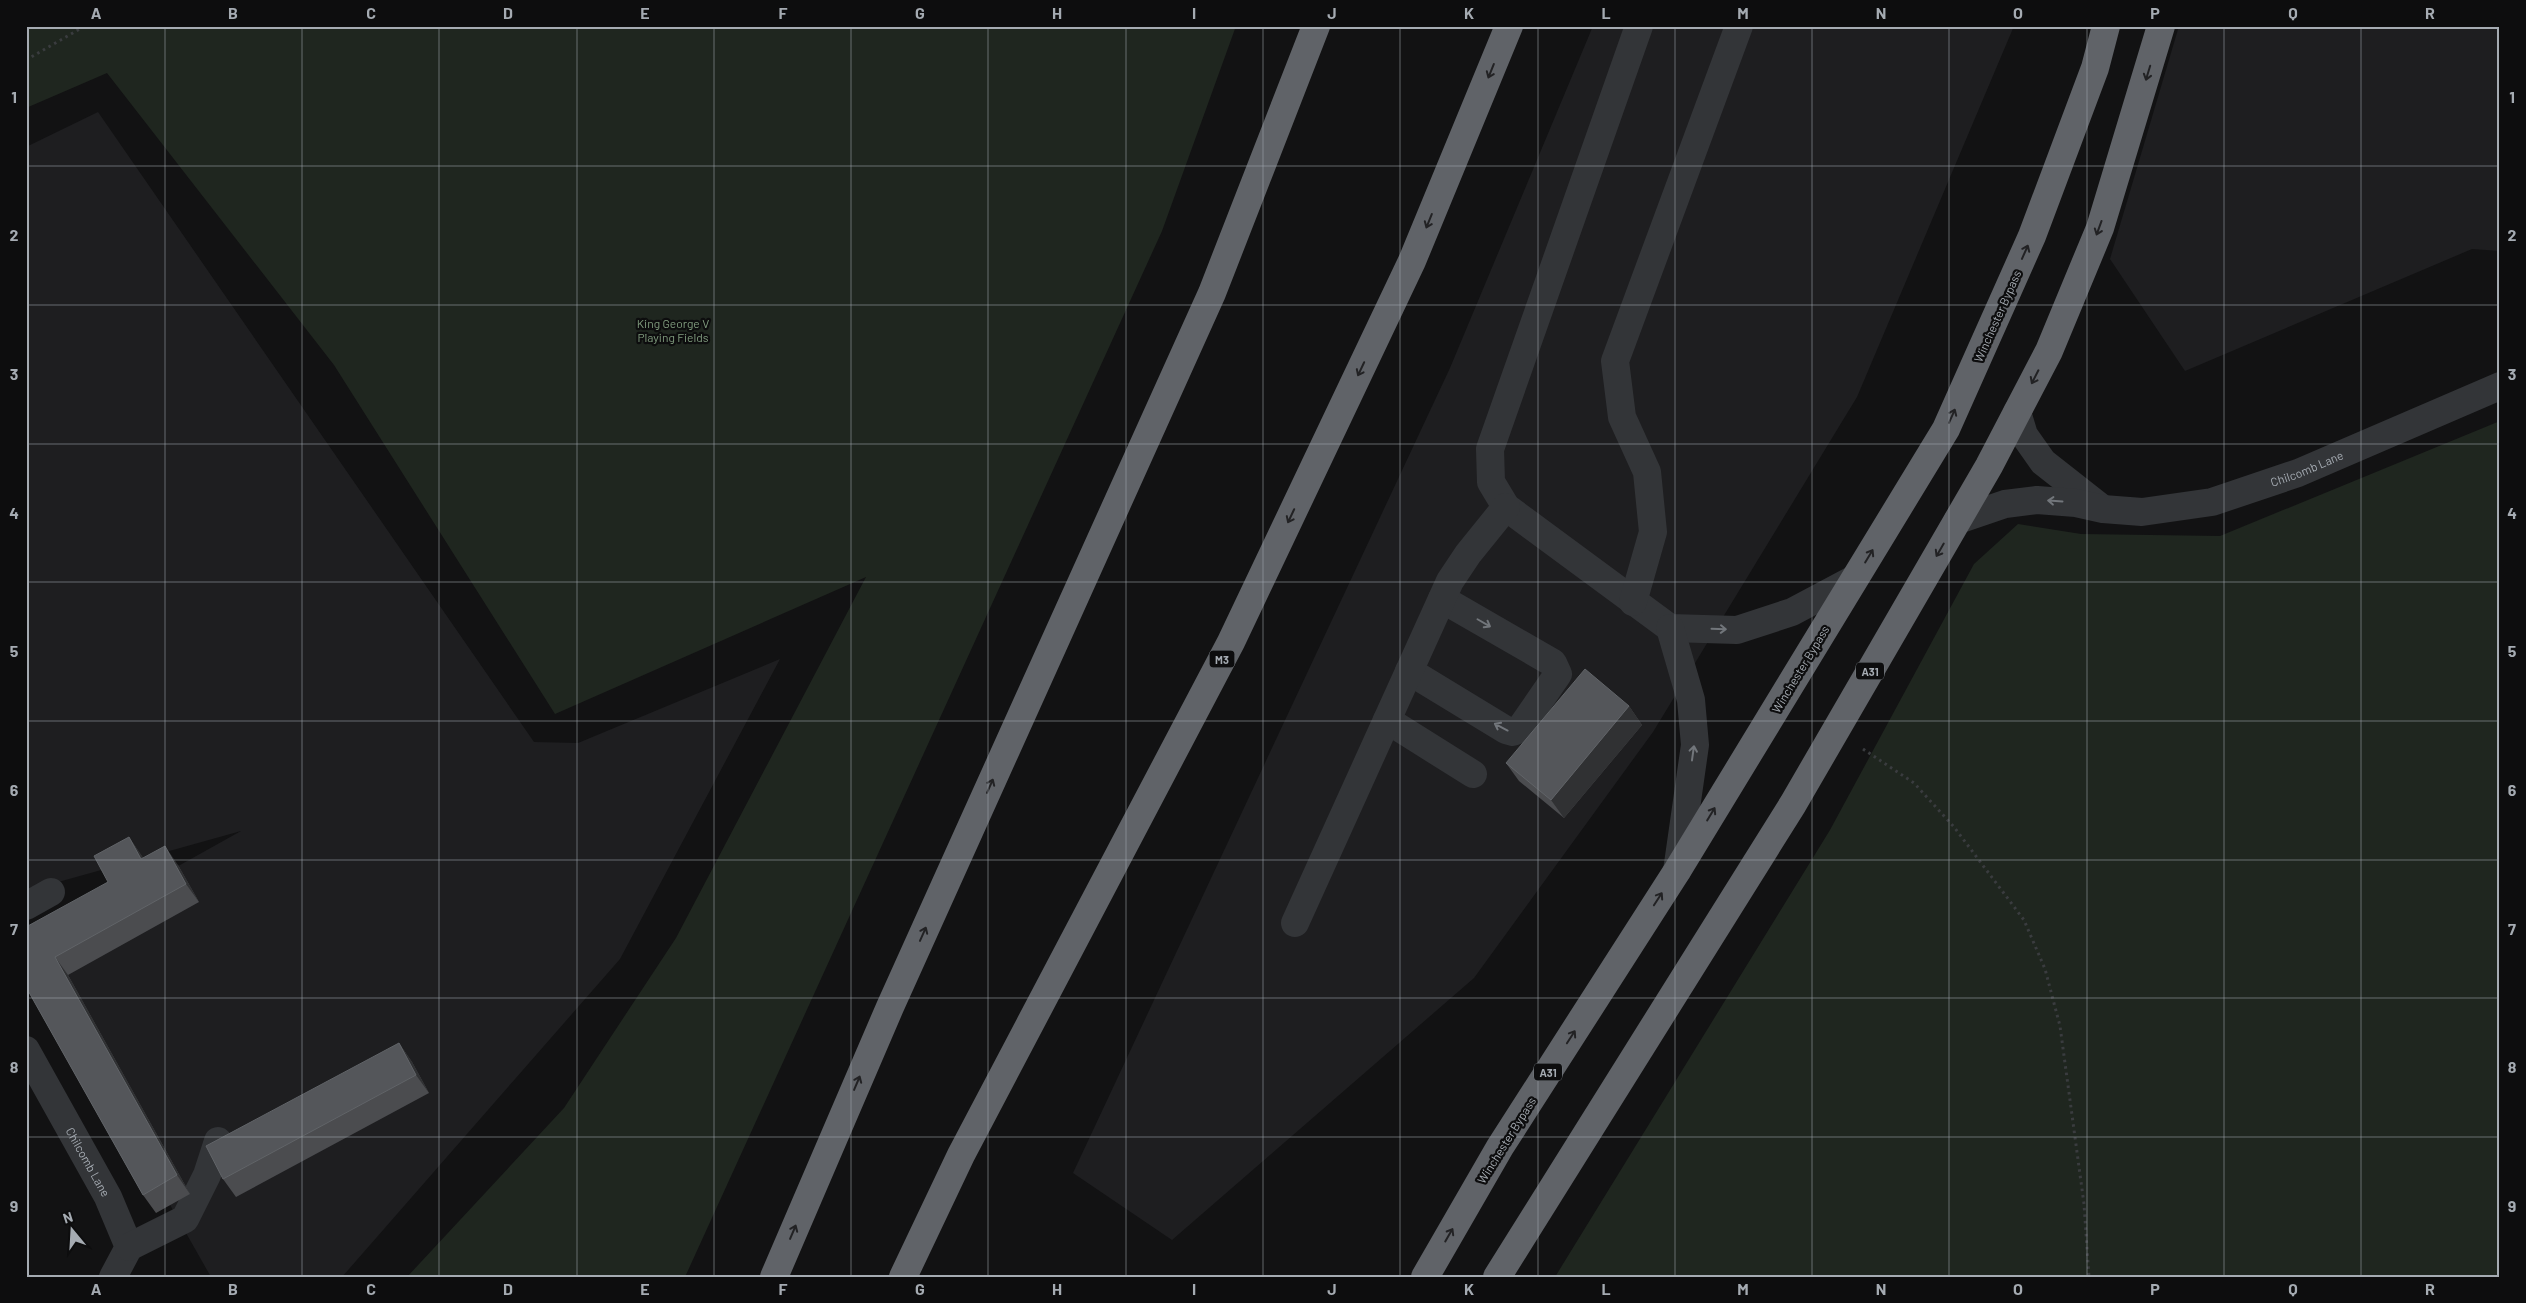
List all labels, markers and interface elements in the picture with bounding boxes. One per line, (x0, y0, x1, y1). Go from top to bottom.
text: A (91, 3, 102, 22)
text: B (228, 3, 238, 22)
text: C (366, 3, 376, 22)
text: D (503, 3, 513, 22)
text: E (640, 3, 650, 22)
text: F (779, 3, 788, 22)
text: G (915, 3, 925, 22)
text: H (1052, 3, 1062, 22)
text: I (1192, 3, 1196, 22)
text: J (1327, 3, 1337, 22)
text: K (1464, 3, 1474, 22)
text: L (1601, 3, 1611, 22)
text: M (1737, 3, 1749, 22)
text: N (1876, 3, 1886, 22)
text: O (2013, 3, 2023, 22)
text: P (2150, 3, 2160, 22)
text: Q (2288, 3, 2298, 22)
text: R (2425, 3, 2435, 22)
one-way arrow (1485, 63, 1495, 78)
one-way arrow (2143, 65, 2153, 81)
text: 1 (11, 87, 17, 106)
text: 1 (2509, 87, 2515, 106)
one-way arrow (1423, 214, 1432, 229)
one-way arrow (2094, 220, 2103, 235)
text: 2 (10, 225, 19, 244)
text: 2 (2508, 225, 2517, 244)
one-way arrow (2020, 245, 2030, 260)
street label: Winchester Bypass (1970, 268, 2024, 364)
park label: King George V Playing Fields (637, 316, 709, 344)
one-way arrow (1355, 361, 1365, 376)
text: 3 (10, 364, 18, 383)
text: 3 (2508, 364, 2516, 383)
one-way arrow (2030, 370, 2040, 385)
one-way arrow (1947, 409, 1957, 424)
street label: Chilcomb Lane (2269, 447, 2345, 489)
one-way arrow (2047, 497, 2063, 506)
text: 4 (9, 503, 19, 522)
text: 4 (2507, 503, 2517, 522)
one-way arrow (1286, 508, 1295, 523)
one-way arrow (1935, 543, 1945, 558)
one-way arrow (1864, 549, 1874, 563)
one-way arrow (1476, 618, 1491, 628)
street label: Winchester Bypass (1768, 623, 1832, 715)
one-way arrow (1710, 624, 1726, 634)
text: 5 (10, 641, 19, 660)
text: 5 (2508, 641, 2517, 660)
road number: M3 (1210, 651, 1234, 668)
road number: A31 (1856, 662, 1884, 679)
one-way arrow (1494, 722, 1509, 731)
one-way arrow (1689, 745, 1699, 761)
one-way arrow (985, 779, 995, 794)
text: 6 (10, 780, 19, 799)
text: 6 (2508, 780, 2517, 799)
one-way arrow (1706, 807, 1716, 821)
one-way arrow (1653, 893, 1663, 907)
text: 7 (10, 919, 18, 938)
text: 7 (2508, 919, 2516, 938)
one-way arrow (919, 927, 928, 942)
one-way arrow (1566, 1030, 1576, 1044)
text: 8 (10, 1057, 19, 1076)
text: 8 (2508, 1057, 2517, 1076)
road number: A31 (1534, 1064, 1562, 1080)
one-way arrow (853, 1076, 863, 1091)
street label: Winchester Bypass (1474, 1094, 1538, 1186)
street label: Chilcomb Lane (63, 1125, 113, 1199)
text: 9 (10, 1196, 18, 1215)
text: 9 (2508, 1196, 2516, 1215)
north arrow (48, 1206, 98, 1256)
text: N (61, 1208, 75, 1227)
one-way arrow (789, 1225, 799, 1240)
one-way arrow (1445, 1228, 1455, 1242)
text: A (91, 1279, 102, 1298)
text: B (228, 1279, 238, 1298)
text: C (366, 1279, 376, 1298)
text: D (503, 1279, 513, 1298)
text: E (640, 1279, 650, 1298)
text: F (779, 1279, 788, 1298)
text: G (915, 1279, 925, 1298)
text: H (1052, 1279, 1062, 1298)
text: I (1192, 1279, 1196, 1298)
text: J (1327, 1279, 1337, 1298)
text: K (1464, 1279, 1474, 1298)
text: L (1601, 1279, 1611, 1298)
text: M (1737, 1279, 1749, 1298)
text: N (1876, 1279, 1886, 1298)
text: O (2013, 1279, 2023, 1298)
text: P (2150, 1279, 2160, 1298)
text: Q (2288, 1279, 2298, 1298)
text: R (2425, 1279, 2435, 1298)

